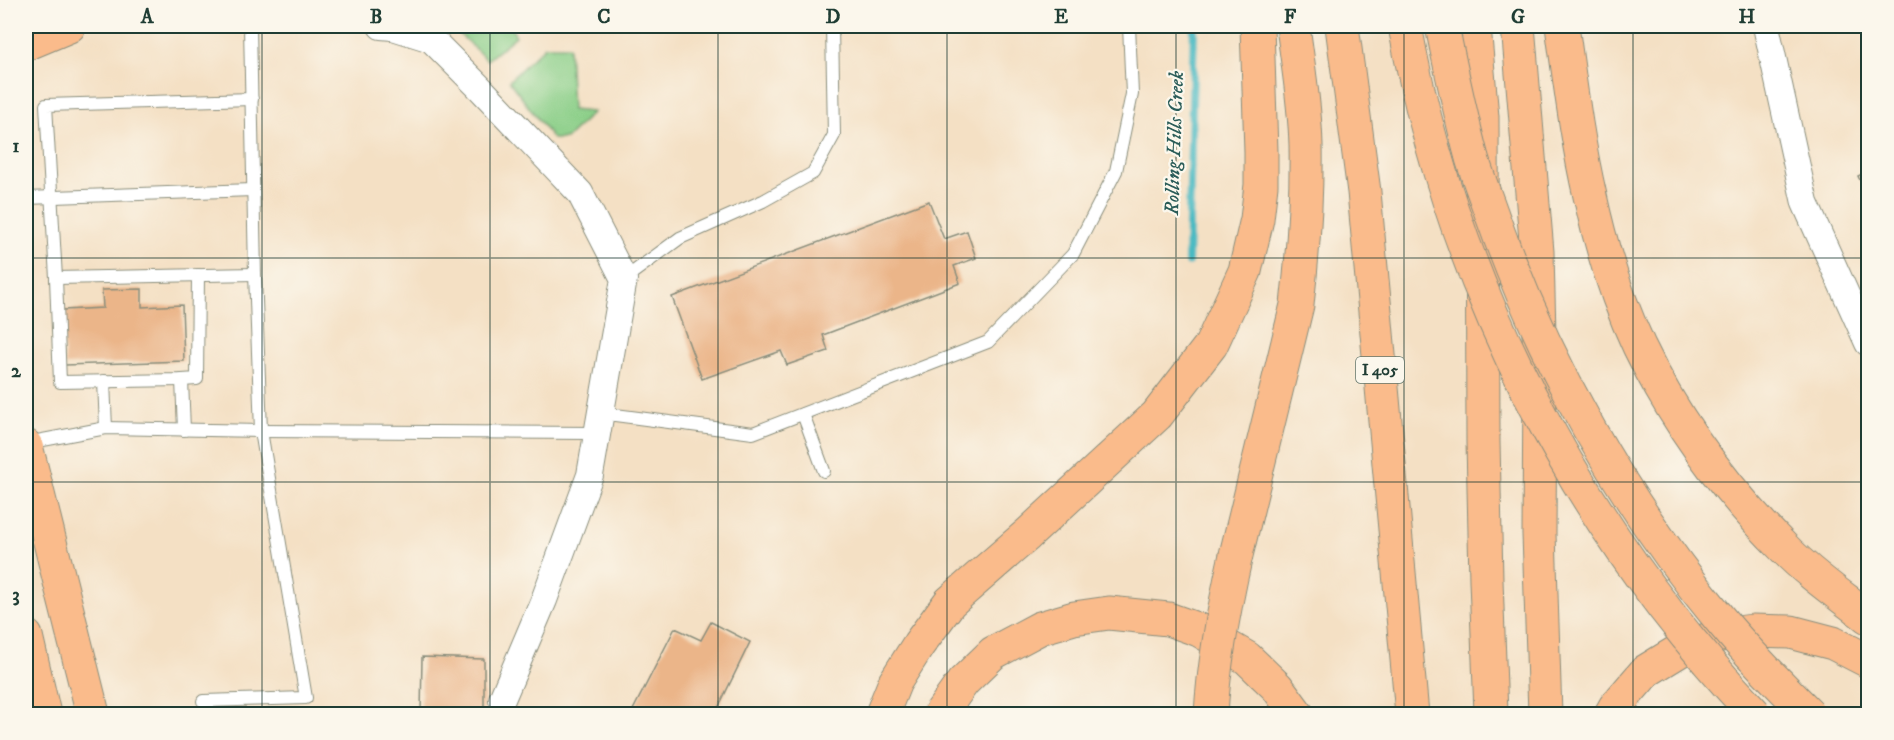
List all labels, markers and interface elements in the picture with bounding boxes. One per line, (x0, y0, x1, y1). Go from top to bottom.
text: A (140, 5, 155, 30)
text: B (370, 5, 382, 30)
text: C (597, 5, 611, 30)
text: D (826, 5, 841, 30)
text: E (1054, 5, 1068, 30)
text: F (1284, 5, 1297, 30)
text: G (1511, 5, 1525, 30)
text: H (1739, 5, 1756, 30)
water label: Rolling Hills Creek (1160, 70, 1190, 216)
text: 1 (12, 134, 20, 159)
road number: I 405 (1356, 357, 1404, 383)
text: 2 (11, 359, 22, 384)
text: 3 (12, 583, 20, 608)

